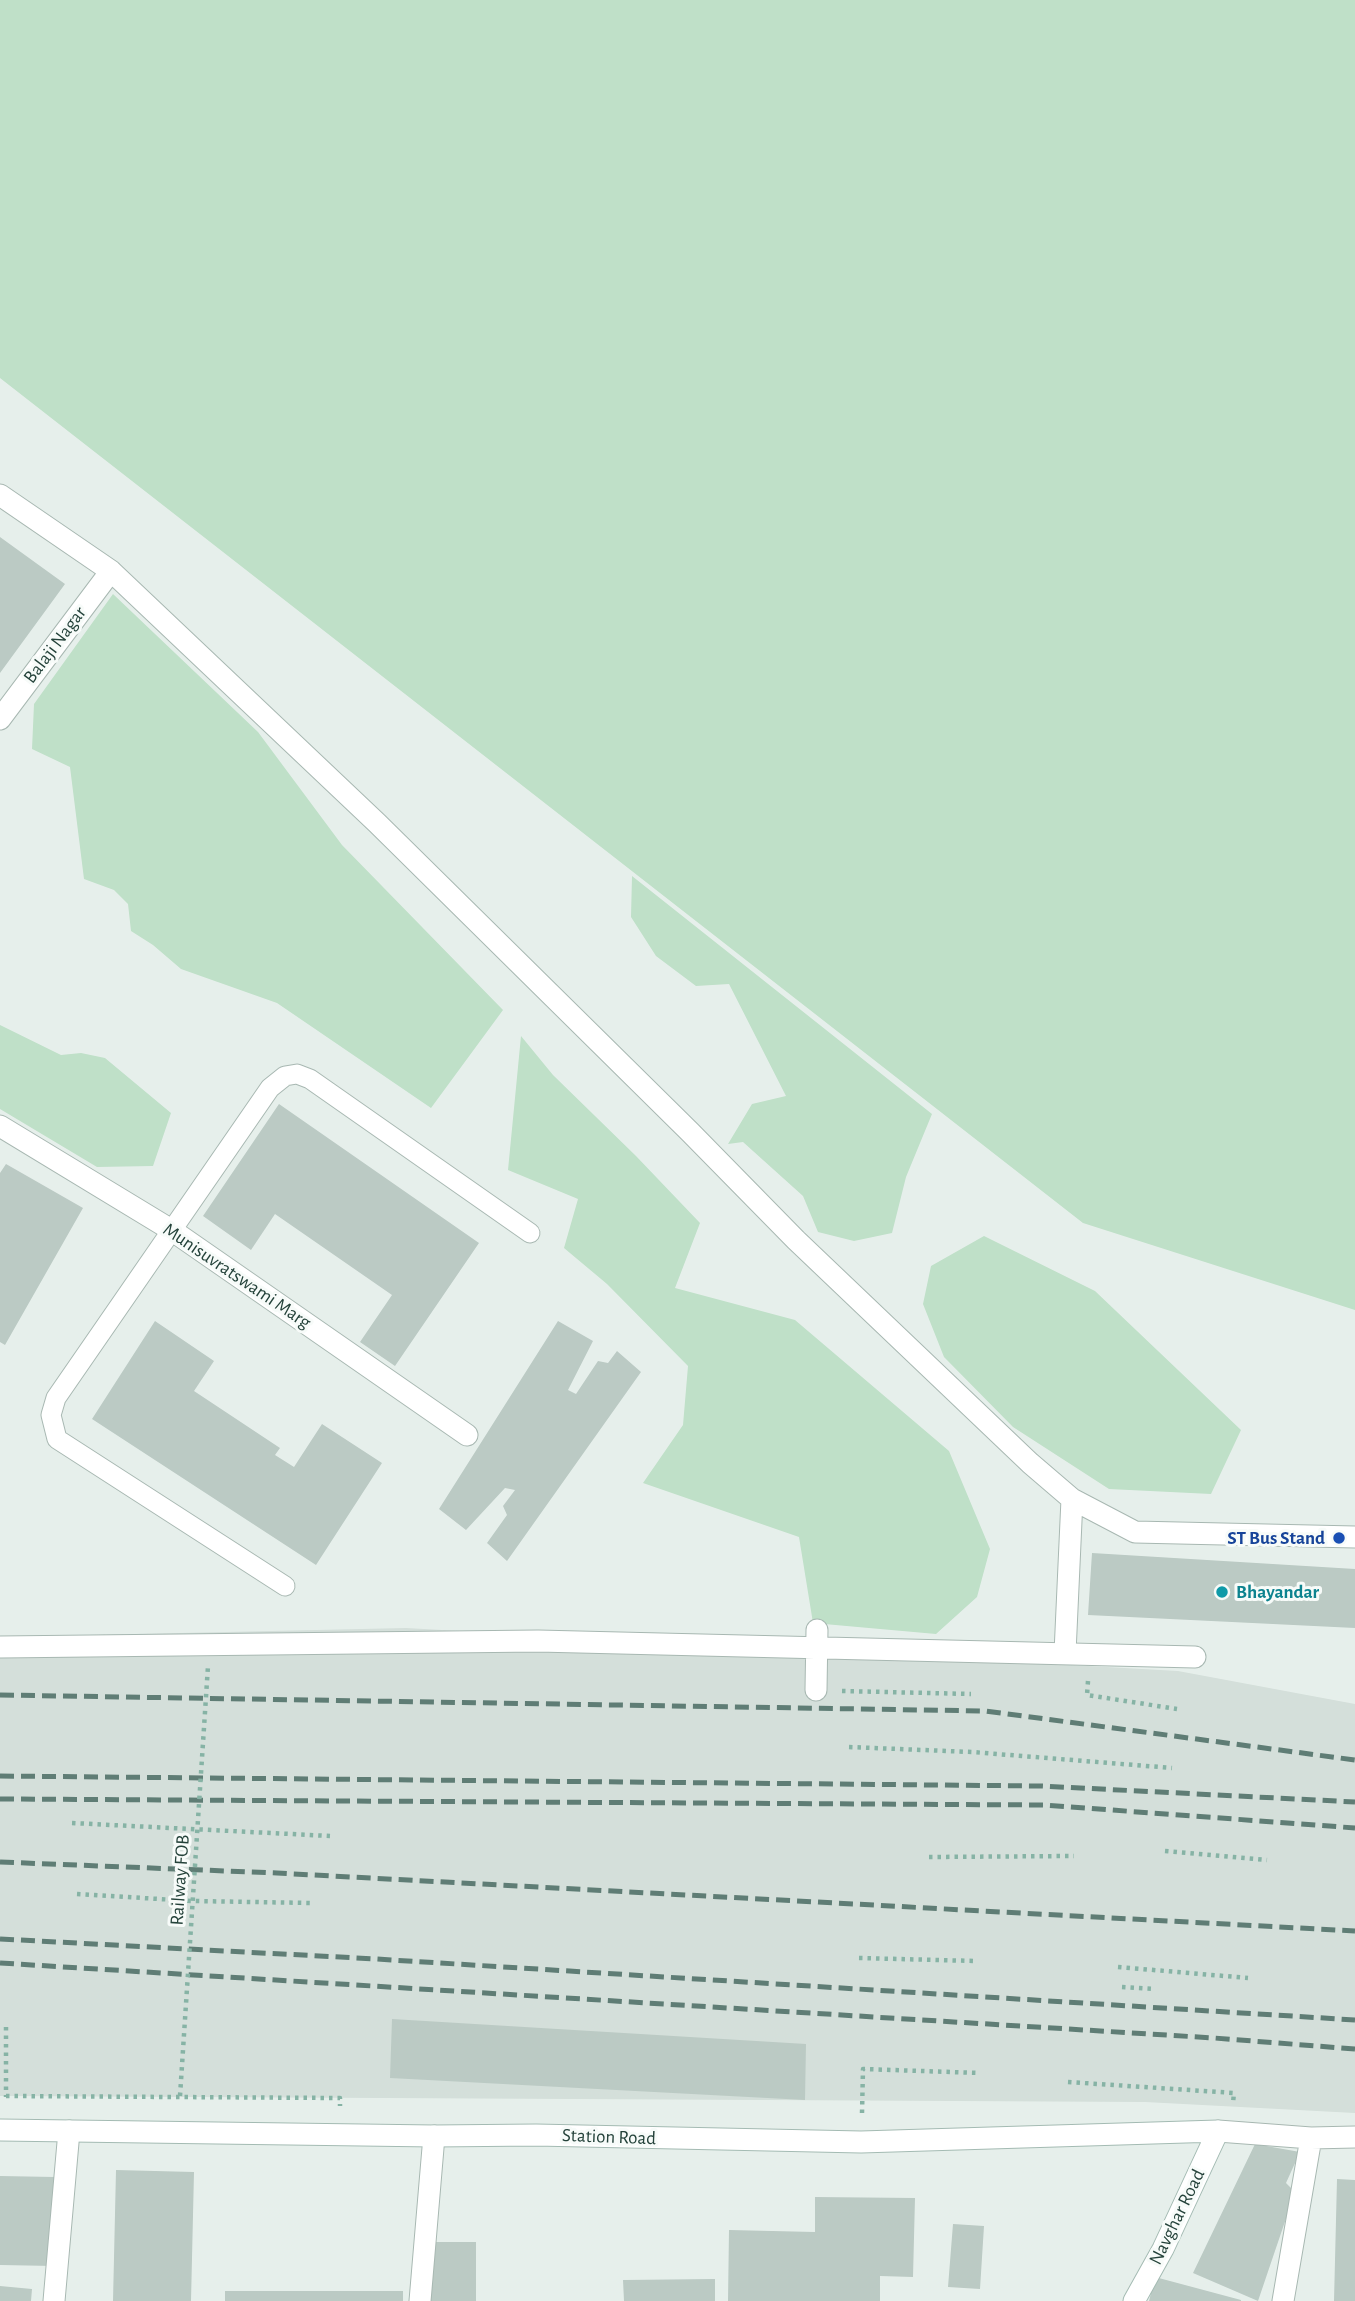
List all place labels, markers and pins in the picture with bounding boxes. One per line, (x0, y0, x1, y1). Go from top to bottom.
place label: ST Bus Stand (1227, 1527, 1325, 1549)
marker: ST Bus Stand (1331, 1530, 1347, 1546)
place label: Bhayandar (1236, 1581, 1319, 1603)
marker: Bhayandar (1214, 1584, 1230, 1600)

